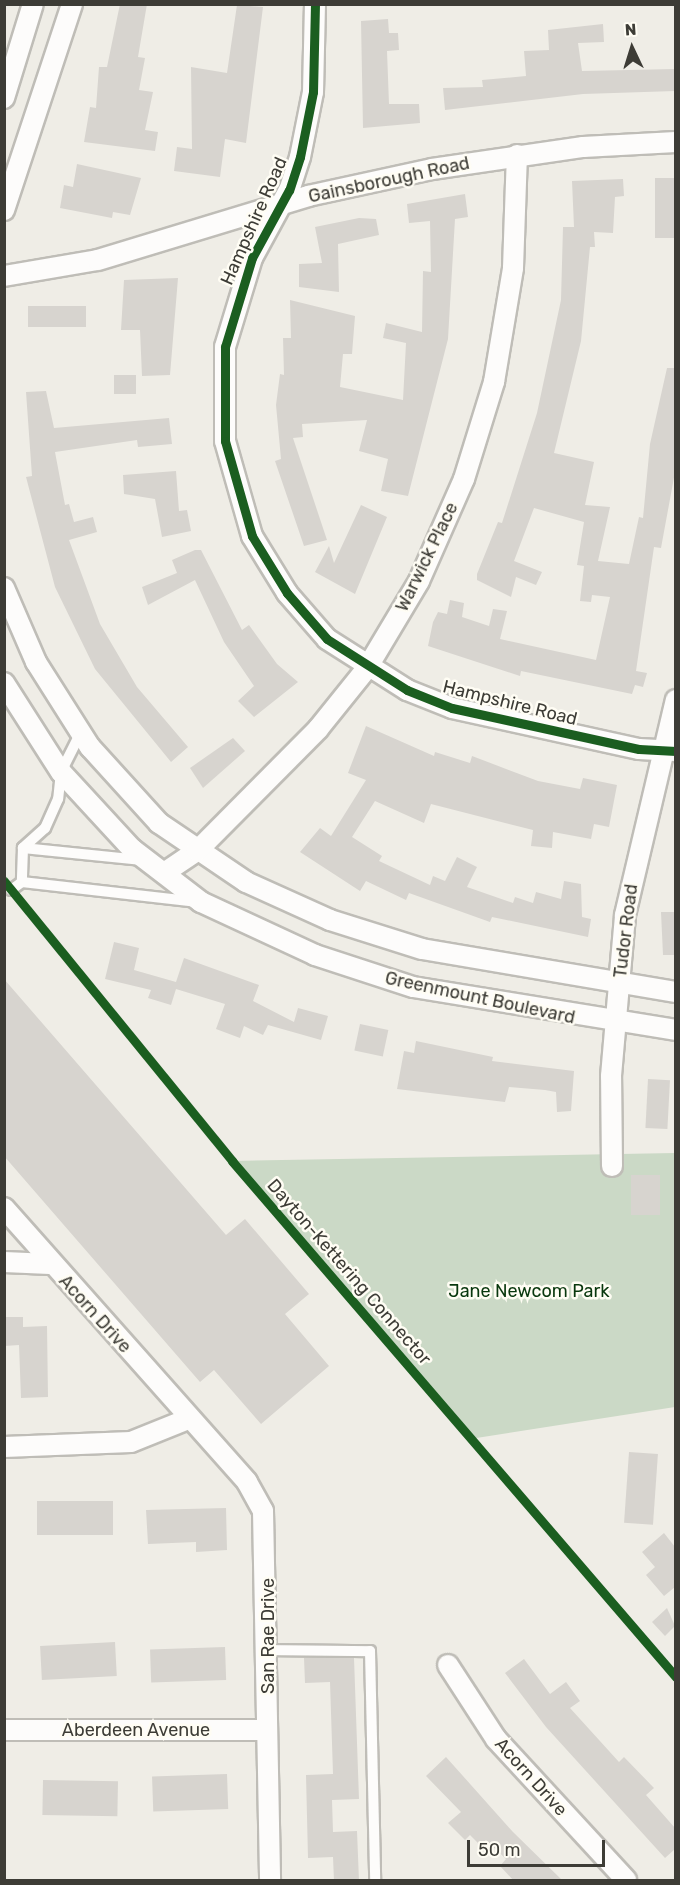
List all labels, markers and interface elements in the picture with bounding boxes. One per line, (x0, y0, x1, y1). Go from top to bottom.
north arrow (602, 18, 662, 78)
text: N (624, 20, 637, 39)
street label: Gainsborough Road (306, 152, 472, 208)
street label: Hampshire Road (216, 154, 292, 288)
street label: Warwick Place (391, 499, 463, 615)
street label: Hampshire Road (441, 676, 579, 730)
street label: Tudor Road (610, 883, 642, 979)
street label: Greenmount Boulevard (383, 967, 577, 1029)
street label: Dayton-Kettering Connector (262, 1175, 436, 1369)
street label: Acorn Drive (54, 1270, 136, 1358)
park label: Jane Newcom Park (448, 1280, 610, 1302)
street label: San Rae Drive (257, 1578, 279, 1694)
street label: Aberdeen Avenue (62, 1719, 210, 1741)
street label: Acorn Drive (490, 1733, 572, 1821)
scale bar (470, 1828, 608, 1866)
text: 50 m (478, 1839, 521, 1861)

